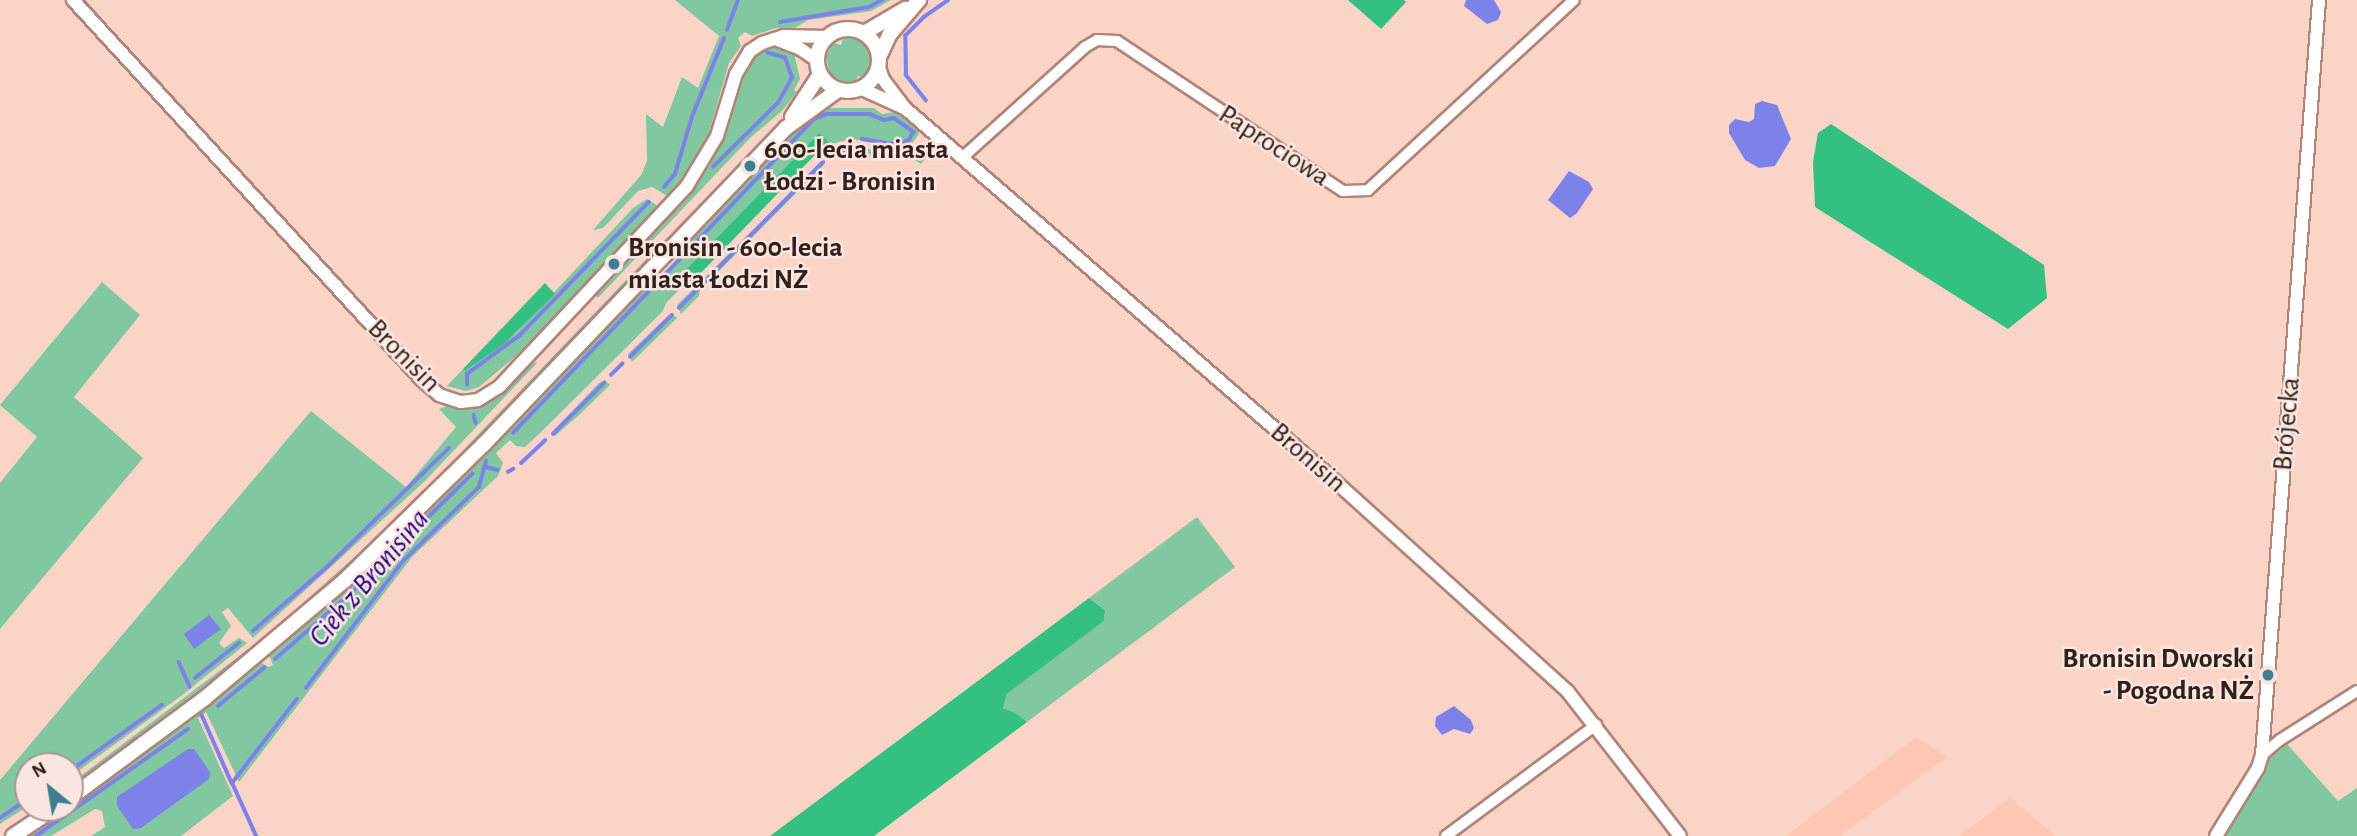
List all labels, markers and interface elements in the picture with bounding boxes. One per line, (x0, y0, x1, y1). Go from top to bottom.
street label: Paprociowa (1212, 98, 1336, 194)
place label: 600-lecia miasta Łodzi - Bronisin (764, 133, 949, 199)
marker: 600-lecia miasta Łodzi - Bronisin (742, 158, 758, 174)
place label: Bronisin - 600-lecia miasta Łodzi NŻ (628, 231, 843, 297)
marker: Bronisin - 600-lecia miasta Łodzi NŻ (606, 256, 622, 272)
street label: Bronisin (360, 312, 448, 400)
street label: Brójecka (2266, 376, 2308, 472)
street label: Bronisin (1263, 416, 1353, 500)
water label: Ciek z Bronisina (301, 502, 437, 654)
place label: Bronisin Dworski - Pogodna NŻ (2062, 642, 2254, 708)
marker: Bronisin Dworski - Pogodna NŻ (2260, 667, 2276, 683)
north arrow (14, 752, 84, 822)
text: N (29, 759, 50, 782)

